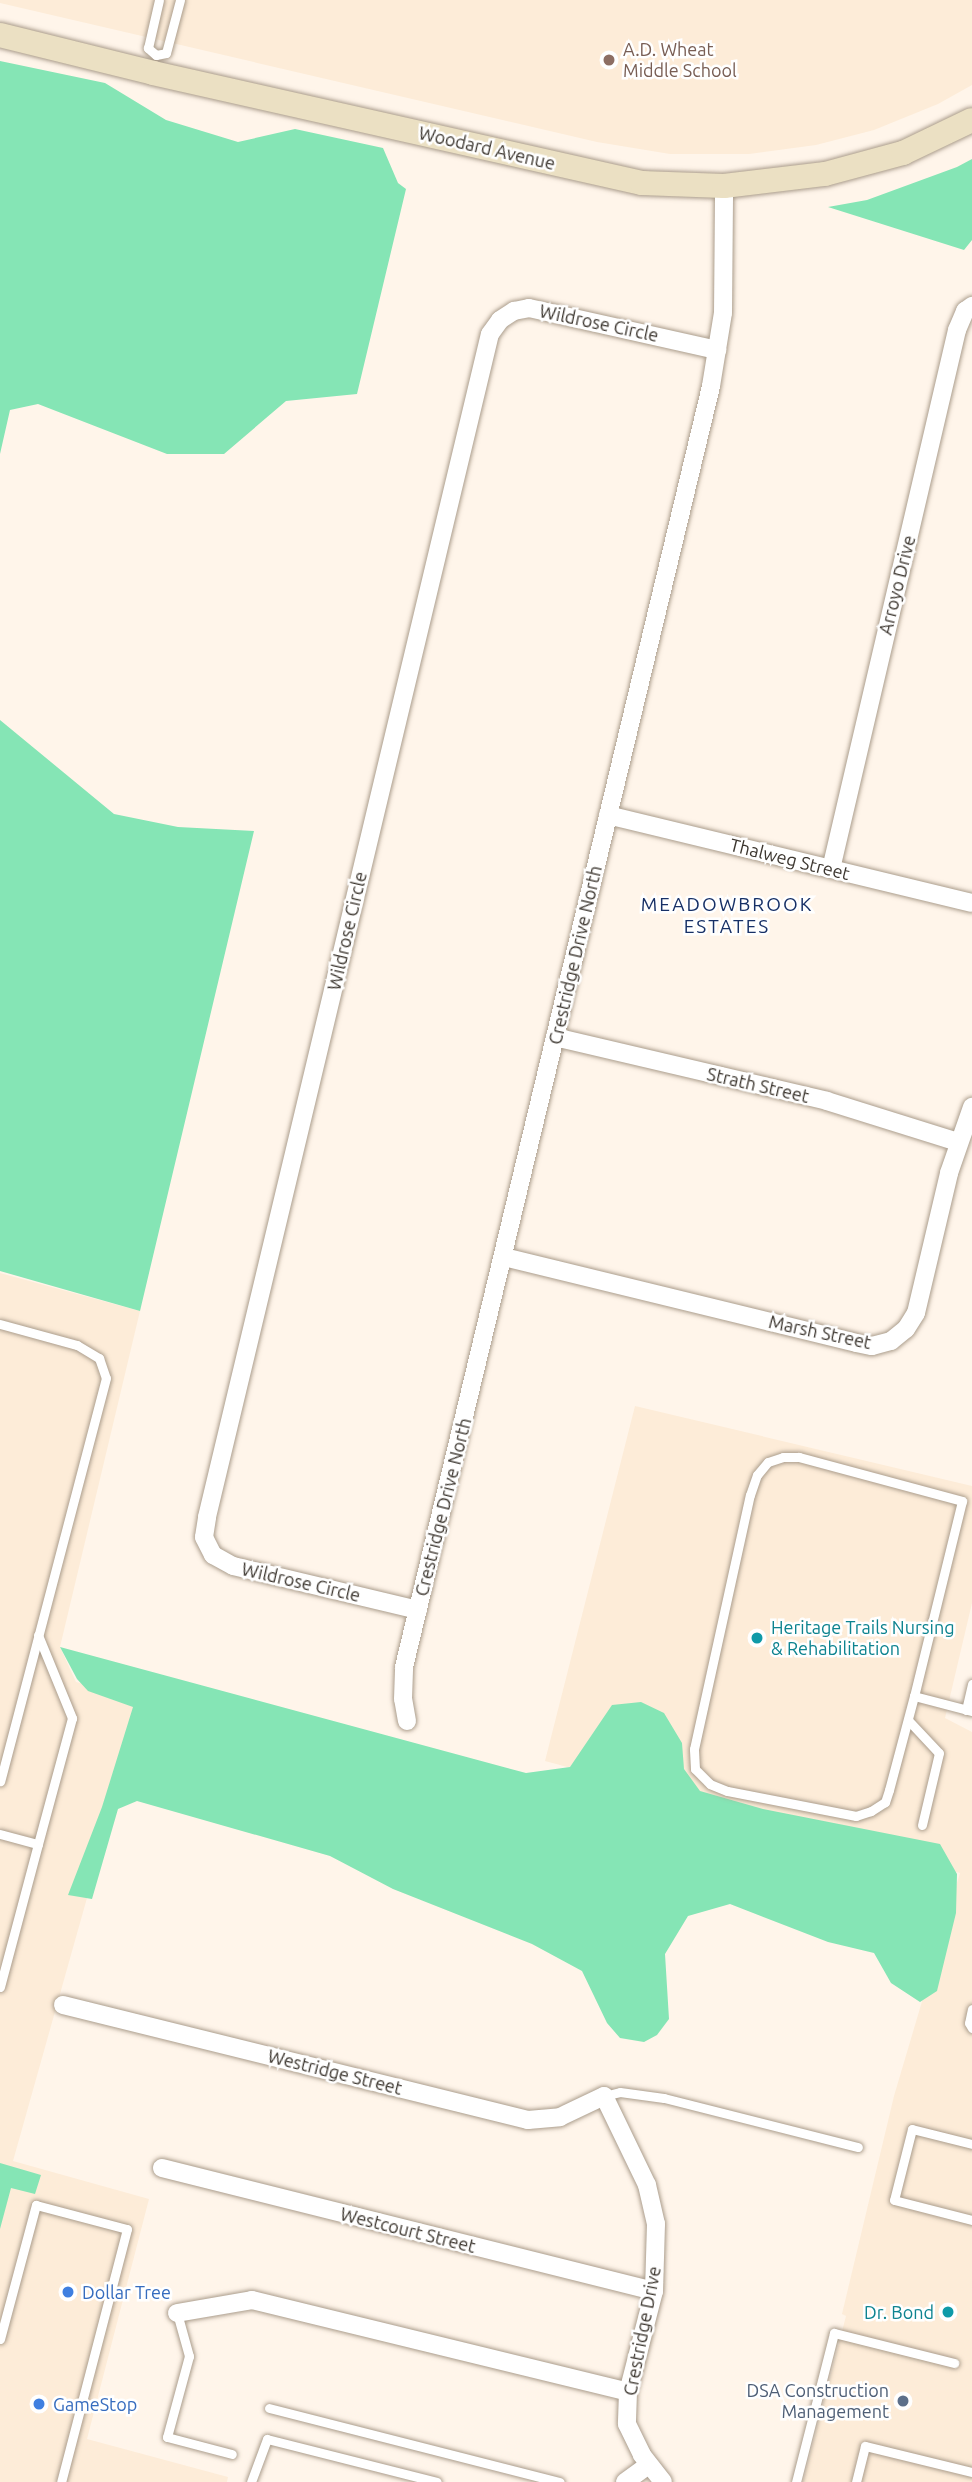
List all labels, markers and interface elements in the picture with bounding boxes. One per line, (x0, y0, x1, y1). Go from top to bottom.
place label: A.D. Wheat Middle School (623, 39, 737, 82)
marker: A.D. Wheat Middle School (601, 52, 617, 68)
street label: Woodard Avenue (417, 122, 557, 174)
street label: Wildrose Circle (538, 300, 660, 346)
street label: Arroyo Drive (874, 533, 920, 637)
street label: Thalweg Street (728, 834, 852, 884)
street label: Crestridge Drive North (544, 863, 606, 1047)
street label: Wildrose Circle (323, 870, 371, 992)
district label: MEADOWBROOK ESTATES (642, 894, 812, 938)
street label: Strath Street (705, 1063, 811, 1107)
street label: Marsh Street (767, 1311, 873, 1353)
street label: Crestridge Drive North (410, 1416, 476, 1598)
street label: Wildrose Circle (240, 1558, 362, 1606)
place label: Heritage Trails Nursing & Rehabilitation (771, 1617, 955, 1660)
marker: Heritage Trails Nursing & Rehabilitation (749, 1630, 765, 1646)
street label: Westridge Street (266, 2045, 404, 2099)
street label: Westcourt Street (338, 2203, 478, 2257)
street label: Crestridge Drive (619, 2264, 665, 2398)
place label: Dollar Tree (82, 2281, 171, 2303)
marker: Dollar Tree (60, 2284, 76, 2300)
place label: Dr. Bond (864, 2301, 934, 2323)
marker: Dr. Bond (940, 2304, 956, 2320)
place label: DSA Construction Management (747, 2380, 889, 2422)
place label: GameStop (53, 2393, 137, 2415)
marker: DSA Construction Management (895, 2393, 911, 2409)
marker: GameStop (31, 2396, 47, 2412)

